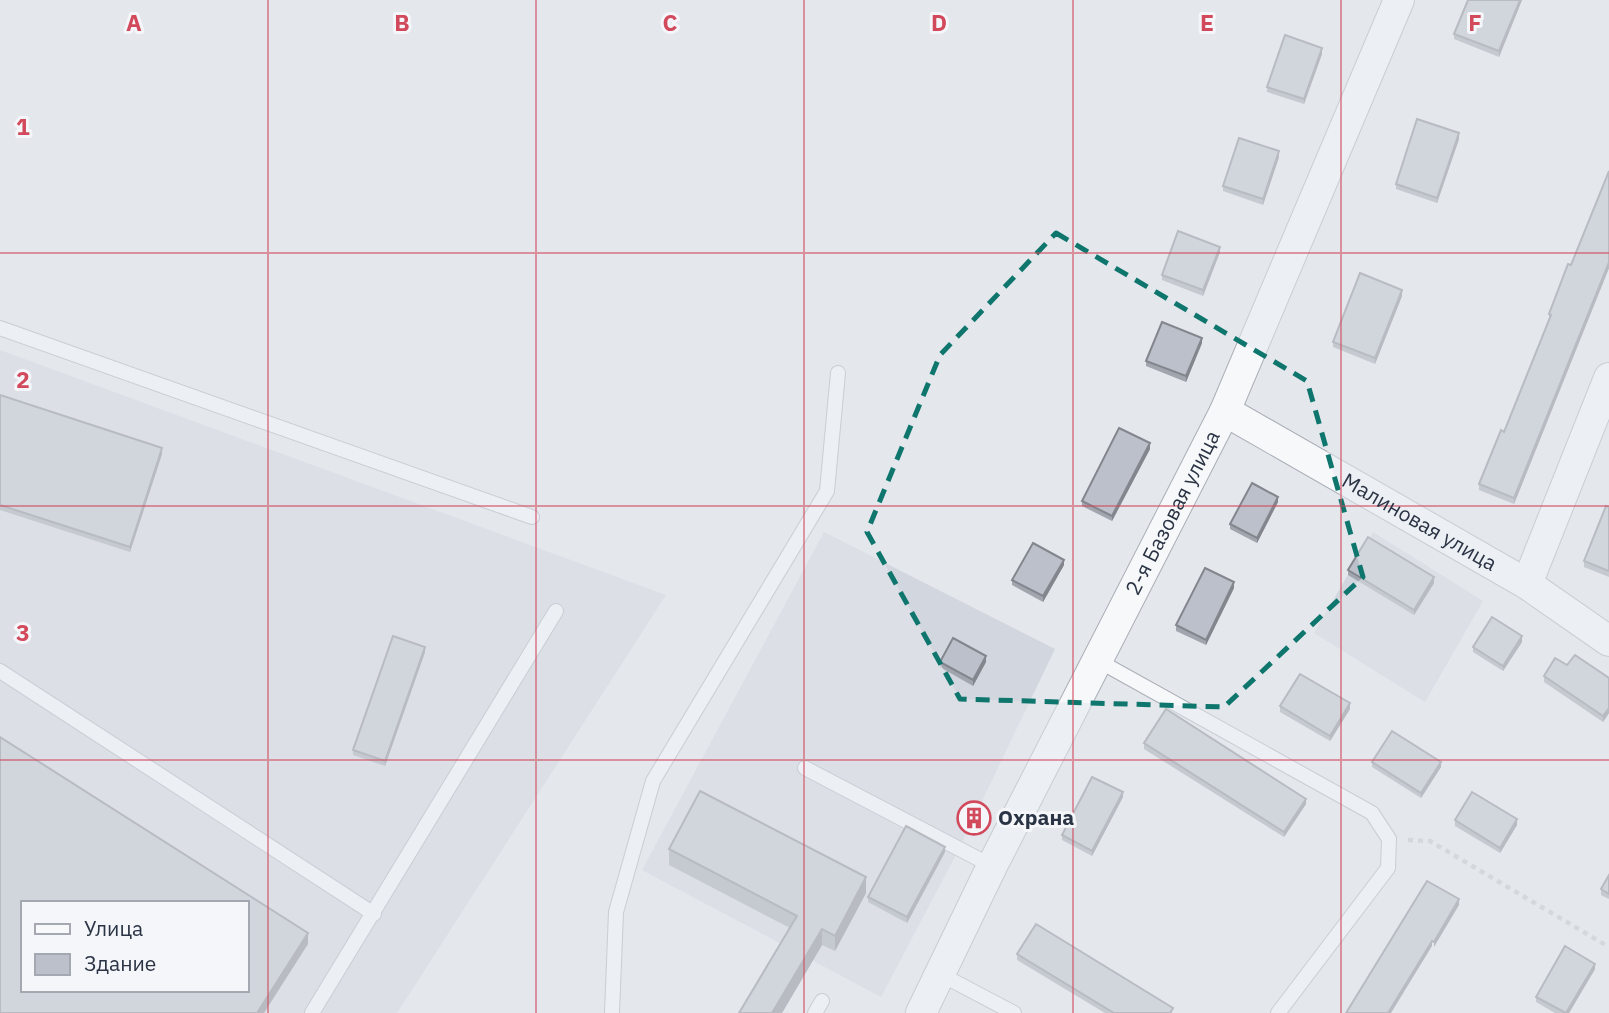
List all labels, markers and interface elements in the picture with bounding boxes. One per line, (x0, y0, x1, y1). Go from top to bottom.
text: A (126, 7, 142, 37)
text: B (394, 7, 410, 37)
text: C (663, 7, 678, 37)
text: D (931, 7, 947, 37)
text: E (1200, 7, 1214, 37)
text: F (1468, 7, 1482, 37)
text: 1 (16, 111, 30, 141)
text: 2 (16, 364, 30, 394)
street label: 2-я Базовая улица (1118, 425, 1226, 600)
street label: Малиновая улица (1337, 466, 1502, 577)
text: 3 (16, 617, 30, 647)
building icon: Охрана (955, 799, 993, 837)
place label: Охрана (998, 803, 1074, 831)
legend (21, 901, 248, 992)
text: Улица (84, 914, 143, 942)
text: Здание (84, 949, 156, 977)

